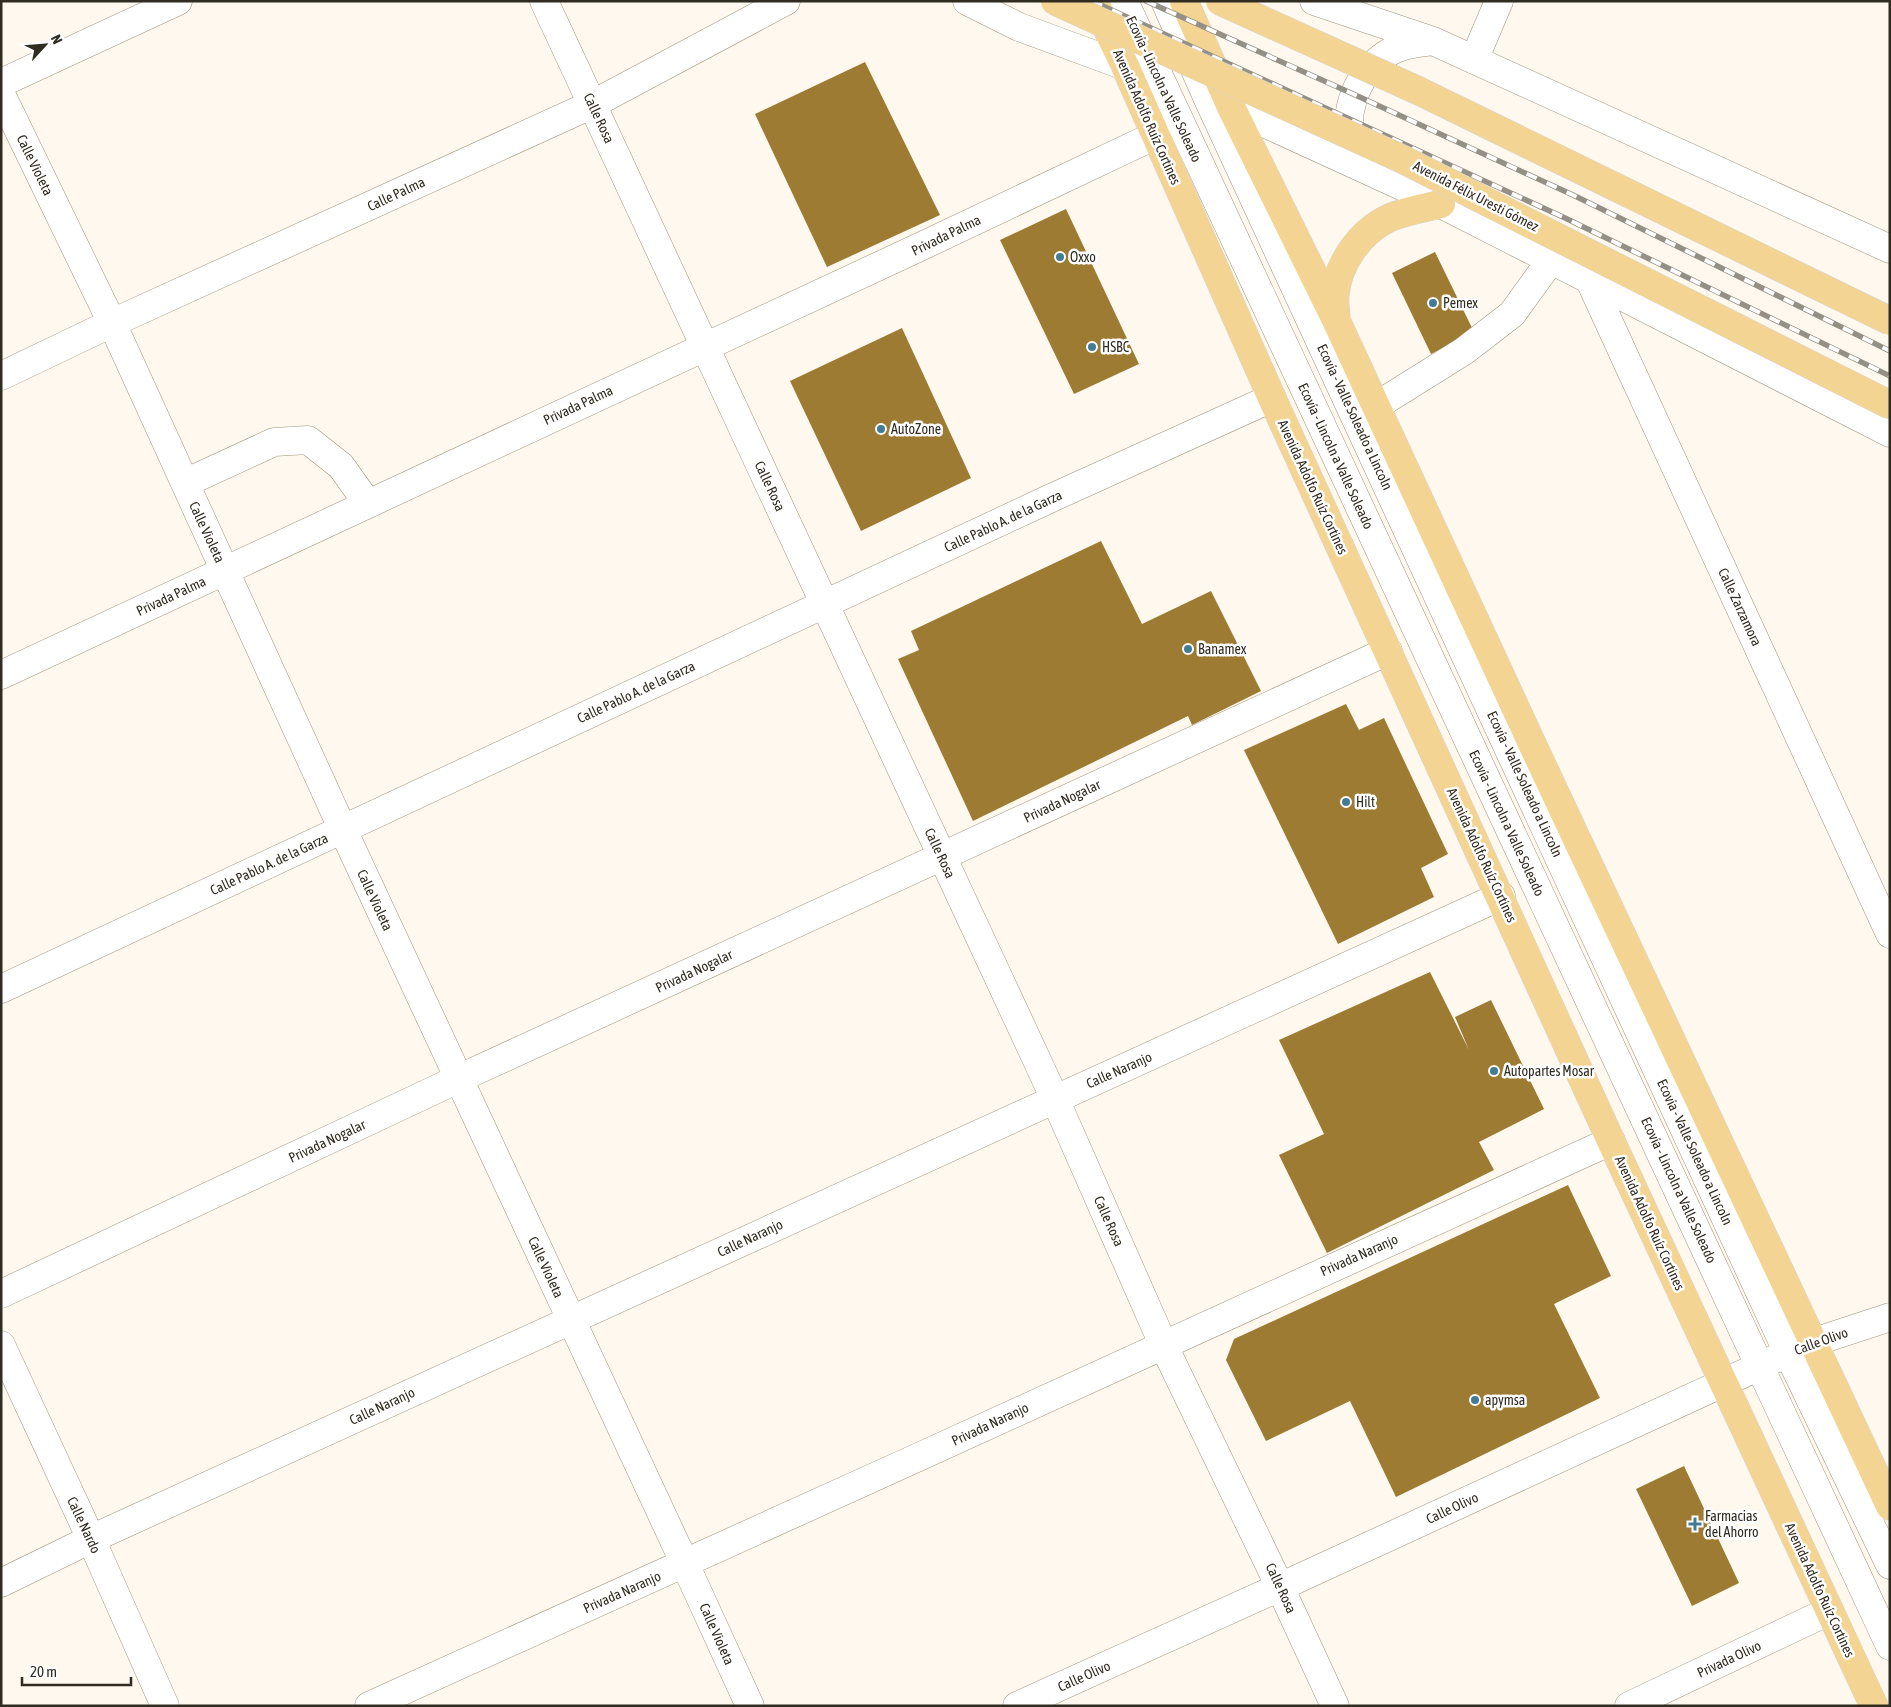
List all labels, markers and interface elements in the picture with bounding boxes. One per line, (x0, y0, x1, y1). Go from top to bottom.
street label: Ecovía - Lincoln a Valle Soleado (1123, 14, 1205, 164)
north arrow (20, 20, 70, 70)
text: N (48, 32, 66, 47)
street label: Avenida Adolfo Ruíz Cortines (1110, 47, 1184, 187)
street label: Calle Rosa (580, 90, 618, 146)
street label: Calle Violeta (13, 132, 57, 198)
street label: Avenida Félix Uresti Gómez (1411, 157, 1541, 235)
street label: Calle Palma (365, 174, 427, 214)
street label: Privada Palma (909, 211, 983, 259)
place label: Oxxo (1070, 249, 1096, 265)
marker: Oxxo (1054, 251, 1066, 263)
place label: Pemex (1443, 295, 1478, 311)
marker: Pemex (1427, 297, 1439, 309)
place label: HSBC (1102, 339, 1130, 355)
marker: HSBC (1086, 341, 1098, 353)
street label: Ecovía - Valle Soleado a Lincoln (1314, 342, 1396, 492)
street label: Ecovía - Lincoln a Valle Soleado (1295, 381, 1377, 531)
street label: Privada Palma (541, 382, 615, 428)
street label: Avenida Adolfo Ruíz Cortines (1275, 417, 1351, 557)
place label: AutoZone (891, 421, 941, 437)
marker: AutoZone (875, 423, 887, 435)
street label: Calle Rosa (751, 458, 789, 514)
street label: Calle Pablo A. de la Garza (942, 487, 1064, 555)
street label: Calle Violeta (186, 499, 228, 565)
street label: Calle Zarzamora (1715, 566, 1765, 648)
street label: Privada Palma (134, 573, 208, 619)
place label: Banamex (1198, 641, 1247, 657)
marker: Banamex (1182, 643, 1194, 655)
street label: Calle Pablo A. de la Garza (575, 658, 697, 726)
street label: Ecovía - Valle Soleado a Lincoln (1484, 709, 1566, 859)
street label: Ecovía - Lincoln a Valle Soleado (1466, 748, 1548, 898)
street label: Privada Nogalar (1021, 776, 1104, 826)
street label: Avenida Adolfo Ruíz Cortines (1444, 785, 1520, 925)
place label: Hilt (1356, 794, 1375, 810)
marker: Hilt (1340, 796, 1352, 808)
street label: Calle Rosa (921, 825, 959, 881)
street label: Calle Pablo A. de la Garza (208, 830, 330, 898)
street label: Calle Violeta (354, 867, 396, 933)
street label: Privada Nogalar (653, 946, 736, 996)
street label: Calle Naranjo (1084, 1048, 1154, 1092)
place label: Autopartes Mosar (1504, 1063, 1595, 1079)
marker: Autopartes Mosar (1488, 1065, 1500, 1077)
street label: Ecovía - Valle Soleado a Lincoln (1654, 1077, 1736, 1227)
street label: Ecovía - Lincoln a Valle Soleado (1638, 1115, 1720, 1265)
street label: Privada Nogalar (286, 1116, 369, 1166)
street label: Avenida Adolfo Ruíz Cortines (1612, 1153, 1688, 1293)
street label: Calle Rosa (1091, 1193, 1127, 1249)
street label: Calle Naranjo (715, 1216, 785, 1260)
street label: Privada Naranjo (1318, 1231, 1400, 1279)
street label: Calle Violeta (525, 1234, 567, 1300)
street label: Calle Olivo (1792, 1324, 1850, 1358)
street label: Calle Naranjo (347, 1384, 417, 1428)
place label: apymsa (1485, 1392, 1525, 1408)
marker: apymsa (1469, 1394, 1481, 1406)
street label: Privada Naranjo (949, 1399, 1031, 1449)
street label: Calle Olivo (1423, 1489, 1481, 1527)
street label: Calle Nardo (64, 1494, 104, 1556)
place label: Farmacias del Ahorro (1705, 1508, 1759, 1540)
marker: Farmacias del Ahorro (1689, 1518, 1701, 1530)
street label: Avenida Adolfo Ruíz Cortines (1782, 1520, 1858, 1660)
street label: Calle Rosa (1262, 1560, 1300, 1616)
street label: Privada Naranjo (581, 1568, 663, 1616)
street label: Calle Violeta (696, 1601, 738, 1667)
street label: Privada Olivo (1694, 1637, 1764, 1681)
scale bar (22, 1654, 131, 1686)
street label: Calle Olivo (1055, 1657, 1113, 1695)
text: 20 m (30, 1663, 57, 1680)

